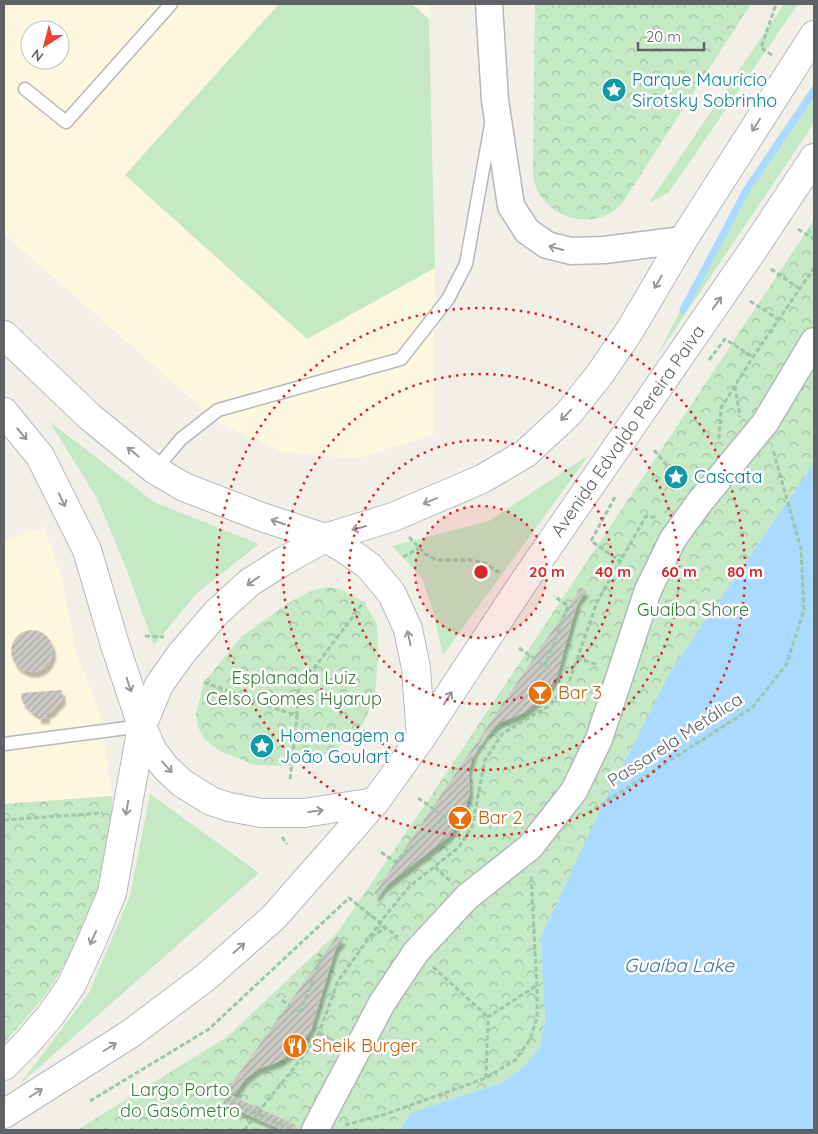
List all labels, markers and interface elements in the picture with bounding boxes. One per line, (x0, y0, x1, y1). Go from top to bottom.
north arrow (20, 20, 70, 70)
scale bar (638, 20, 704, 52)
text: 20 m (646, 27, 681, 46)
text: N (28, 45, 47, 66)
place label: Parque Maurício Sirotsky Sobrinho (632, 68, 777, 112)
place icon: Parque Maurício Sirotsky Sobrinho (601, 77, 627, 103)
one-way arrow (750, 118, 760, 132)
one-way arrow (549, 242, 565, 252)
one-way arrow (653, 274, 663, 289)
one-way arrow (712, 296, 722, 310)
street label: Avenida Edvaldo Pereira Paiva (545, 320, 710, 541)
one-way arrow (560, 409, 572, 421)
one-way arrow (16, 428, 27, 441)
one-way arrow (127, 447, 140, 458)
place icon: Cascata (663, 464, 689, 490)
place label: Cascata (694, 465, 762, 488)
one-way arrow (58, 492, 67, 507)
one-way arrow (423, 497, 438, 507)
one-way arrow (271, 517, 287, 526)
one-way arrow (351, 523, 367, 533)
text: 20 m (529, 562, 565, 581)
text: 40 m (595, 562, 631, 581)
text: 60 m (661, 562, 697, 581)
text: 80 m (727, 562, 763, 581)
centre of rings (472, 563, 490, 581)
one-way arrow (246, 576, 260, 586)
park label: Guaíba Shore (637, 598, 749, 621)
one-way arrow (404, 631, 414, 647)
park label: Esplanada Luiz Celso Gomes Hyarup (206, 666, 382, 710)
one-way arrow (124, 677, 134, 693)
bar icon: Bar 3 (527, 680, 553, 706)
place label: Bar 3 (558, 681, 602, 704)
street label: Passarela Metálica (603, 687, 747, 792)
one-way arrow (443, 691, 453, 705)
place label: Homenagem a João Goulart (280, 724, 405, 768)
place icon: Homenagem a João Goulart (249, 733, 275, 759)
one-way arrow (161, 761, 173, 774)
one-way arrow (121, 800, 131, 816)
bar icon: Bar 2 (447, 805, 473, 831)
one-way arrow (308, 806, 324, 816)
place label: Bar 2 (478, 806, 522, 829)
one-way arrow (87, 930, 97, 945)
one-way arrow (232, 943, 245, 954)
water label: Guaíba Lake (624, 953, 735, 977)
restaurant icon: Sheik Burger (282, 1033, 308, 1059)
place label: Sheik Burger (312, 1034, 418, 1057)
one-way arrow (103, 1041, 117, 1052)
park label: Largo Porto do Gasômetro (120, 1078, 240, 1122)
one-way arrow (29, 1088, 43, 1098)

